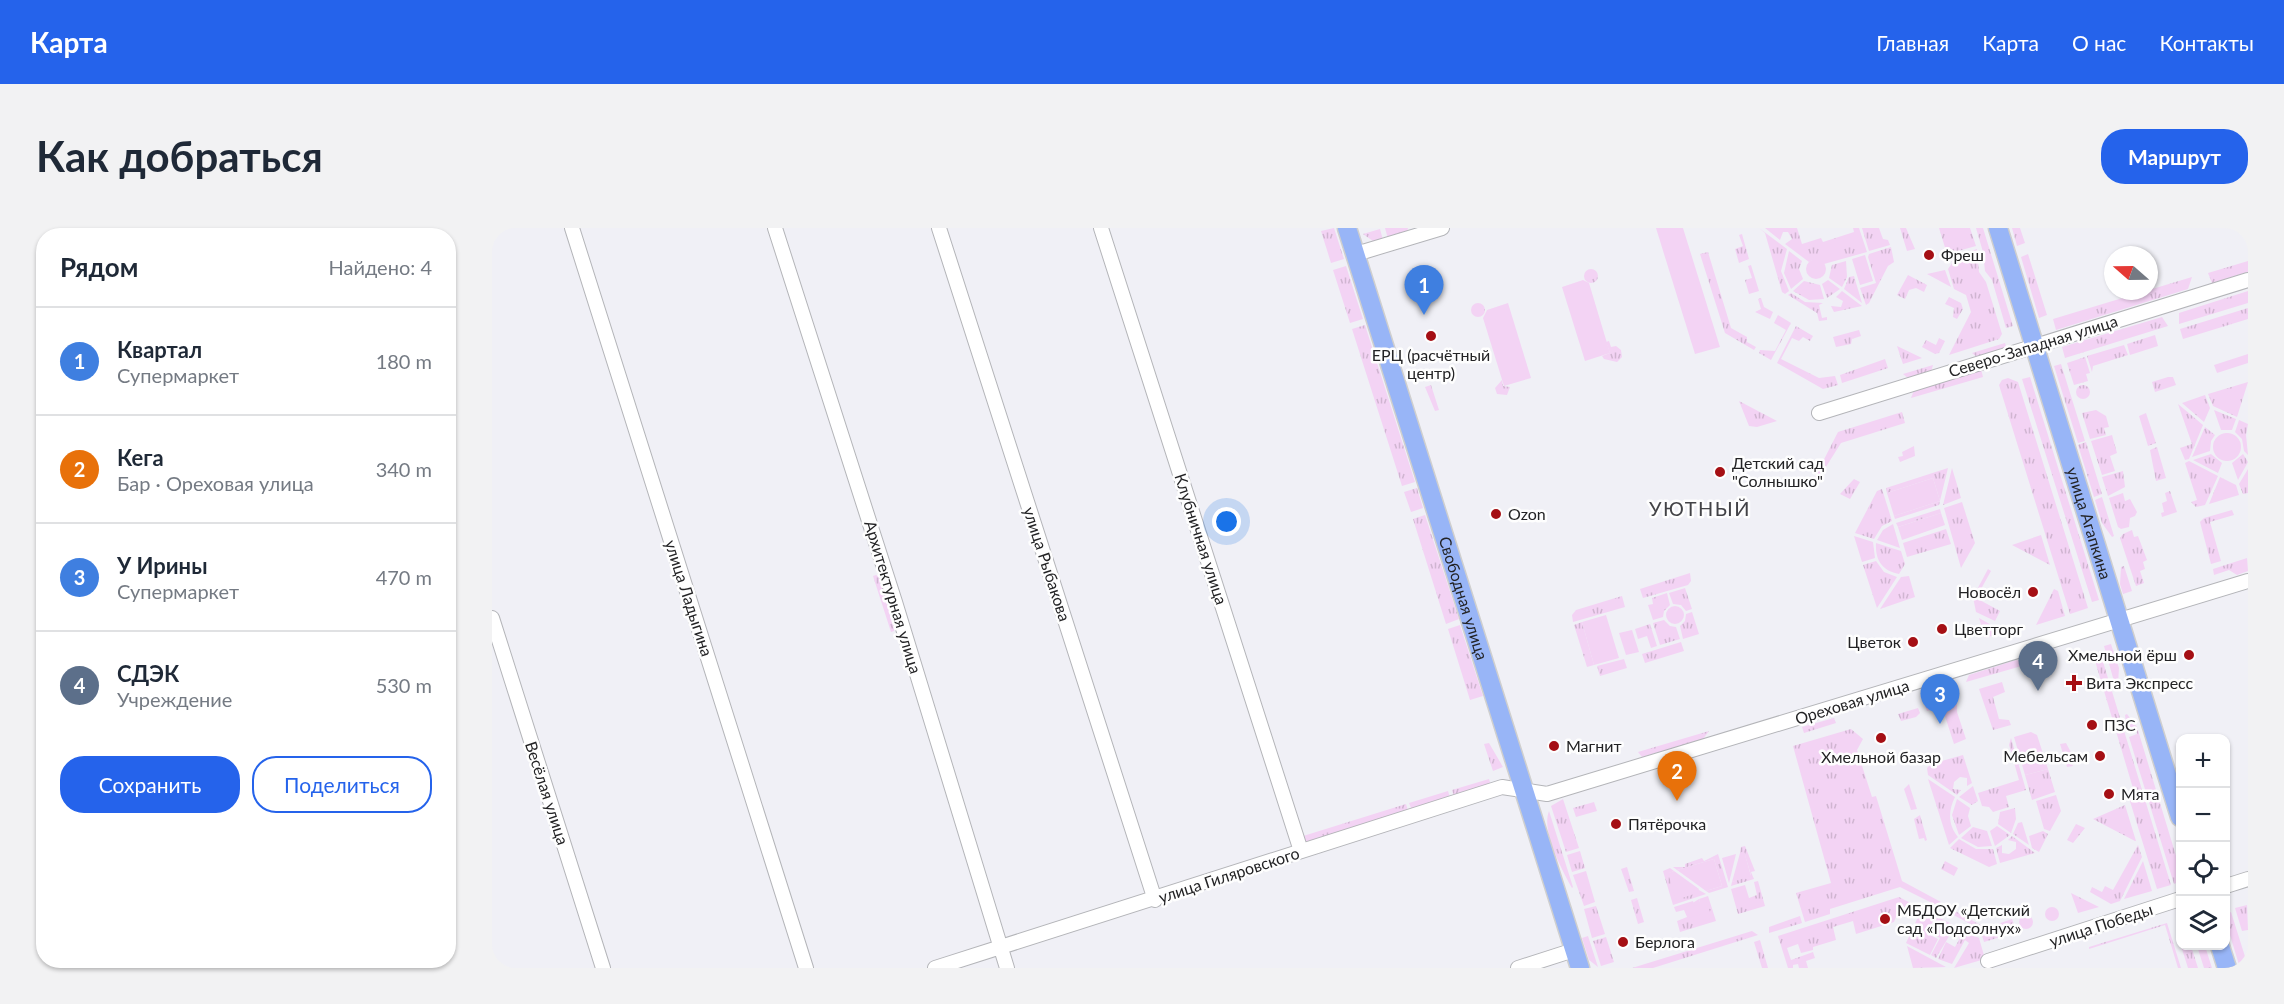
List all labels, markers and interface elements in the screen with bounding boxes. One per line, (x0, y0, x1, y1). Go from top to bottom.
text: Карта (30, 25, 108, 59)
text: Главная (1876, 30, 1949, 55)
text: Карта (1982, 30, 2039, 55)
text: О нас (2072, 30, 2126, 55)
text: Контакты (2159, 30, 2254, 55)
button: Маршрут (2101, 129, 2248, 184)
text: Как добраться (36, 131, 323, 181)
place label: Фреш (1941, 245, 1984, 264)
north arrow (2104, 246, 2158, 300)
marker: Фреш (1922, 248, 1936, 262)
text: Рядом (60, 251, 138, 283)
text: Найдено: 4 (329, 255, 432, 279)
pin: 1 (1404, 266, 1444, 315)
street label: Северо-Западная улица (1946, 311, 2120, 380)
marker: ЕРЦ (расчётный центр) (1424, 329, 1438, 343)
text: Квартал (117, 336, 202, 363)
place label: ЕРЦ (расчётный центр) (1372, 345, 1490, 382)
text: 1 (74, 349, 85, 373)
text: 180 m (376, 349, 432, 373)
text: Супермаркет (117, 363, 239, 387)
text: Кега (117, 444, 164, 471)
place label: Детский сад "Солнышко" (1732, 453, 1824, 490)
text: 2 (74, 457, 85, 481)
text: 340 m (376, 457, 432, 481)
marker: Детский сад "Солнышко" (1713, 465, 1727, 479)
street label: улица Агапкина (2063, 465, 2116, 582)
text: Бар · Ореховая улица (117, 471, 314, 495)
street label: Клубничная улица (1171, 471, 1232, 607)
district label: УЮТНЫЙ (1649, 496, 1751, 520)
street label: улица Рыбакова (1020, 504, 1075, 623)
place label: Ozon (1508, 504, 1546, 523)
your location (1212, 507, 1241, 536)
marker: Ozon (1489, 507, 1503, 521)
street label: Архитектурная улица (861, 518, 926, 676)
street label: Свободная улица (1436, 534, 1492, 662)
street label: улица Ладыгина (662, 537, 717, 658)
text: У Ирины (117, 552, 207, 579)
text: 3 (74, 565, 85, 589)
text: 470 m (376, 565, 432, 589)
text: Супермаркет (117, 579, 239, 603)
place label: Новосёл (1958, 582, 2021, 601)
marker: Новосёл (2026, 585, 2040, 599)
place label: Цветторг (1954, 619, 2023, 638)
marker: Цветторг (1935, 622, 1949, 636)
place label: Цветок (1847, 632, 1902, 651)
marker: Цветок (1906, 635, 1920, 649)
pin: 4 (2018, 642, 2058, 691)
place label: Хмельной ёрш (2068, 645, 2177, 664)
marker: Хмельной ёрш (2182, 648, 2196, 662)
text: СДЭК (117, 660, 179, 687)
text: 4 (74, 673, 85, 697)
text: 530 m (376, 673, 432, 697)
place label: Вита Экспресс (2086, 673, 2194, 692)
pin: 3 (1920, 674, 1960, 724)
street label: Ореховая улица (1793, 675, 1911, 728)
marker: Вита Экспресс (2067, 676, 2081, 690)
text: Учреждение (117, 687, 232, 711)
place label: ПЗС (2104, 715, 2136, 734)
marker: ПЗС (2085, 718, 2099, 732)
marker: Хмельной базар (1874, 731, 1888, 745)
map controls (2176, 734, 2230, 950)
button: + (2176, 734, 2230, 788)
place label: Магнит (1566, 736, 1622, 755)
street label: Весёлая улица (522, 739, 573, 847)
marker: Магнит (1547, 739, 1561, 753)
place label: Мебельсам (2003, 746, 2088, 765)
place label: Хмельной базар (1821, 747, 1941, 766)
marker: Мебельсам (2093, 749, 2107, 763)
pin: 2 (1658, 752, 1696, 801)
button: Сохранить (60, 756, 240, 813)
button: Поделиться (252, 756, 432, 813)
place label: Мята (2121, 784, 2160, 803)
marker: Мята (2102, 787, 2116, 801)
button: − (2176, 788, 2230, 842)
place label: Пятёрочка (1628, 814, 1706, 833)
marker: Пятёрочка (1609, 817, 1623, 831)
button: locate (2176, 842, 2230, 896)
street label: улица Гиляровского (1156, 843, 1302, 906)
button: layers (2176, 896, 2230, 950)
street label: улица Победы (2047, 899, 2155, 950)
place label: МБДОУ «Детский сад «Подсолнух» (1897, 900, 2030, 937)
marker: МБДОУ «Детский сад «Подсолнух» (1878, 912, 1892, 926)
place label: Берлога (1635, 932, 1695, 951)
marker: Берлога (1616, 935, 1630, 949)

